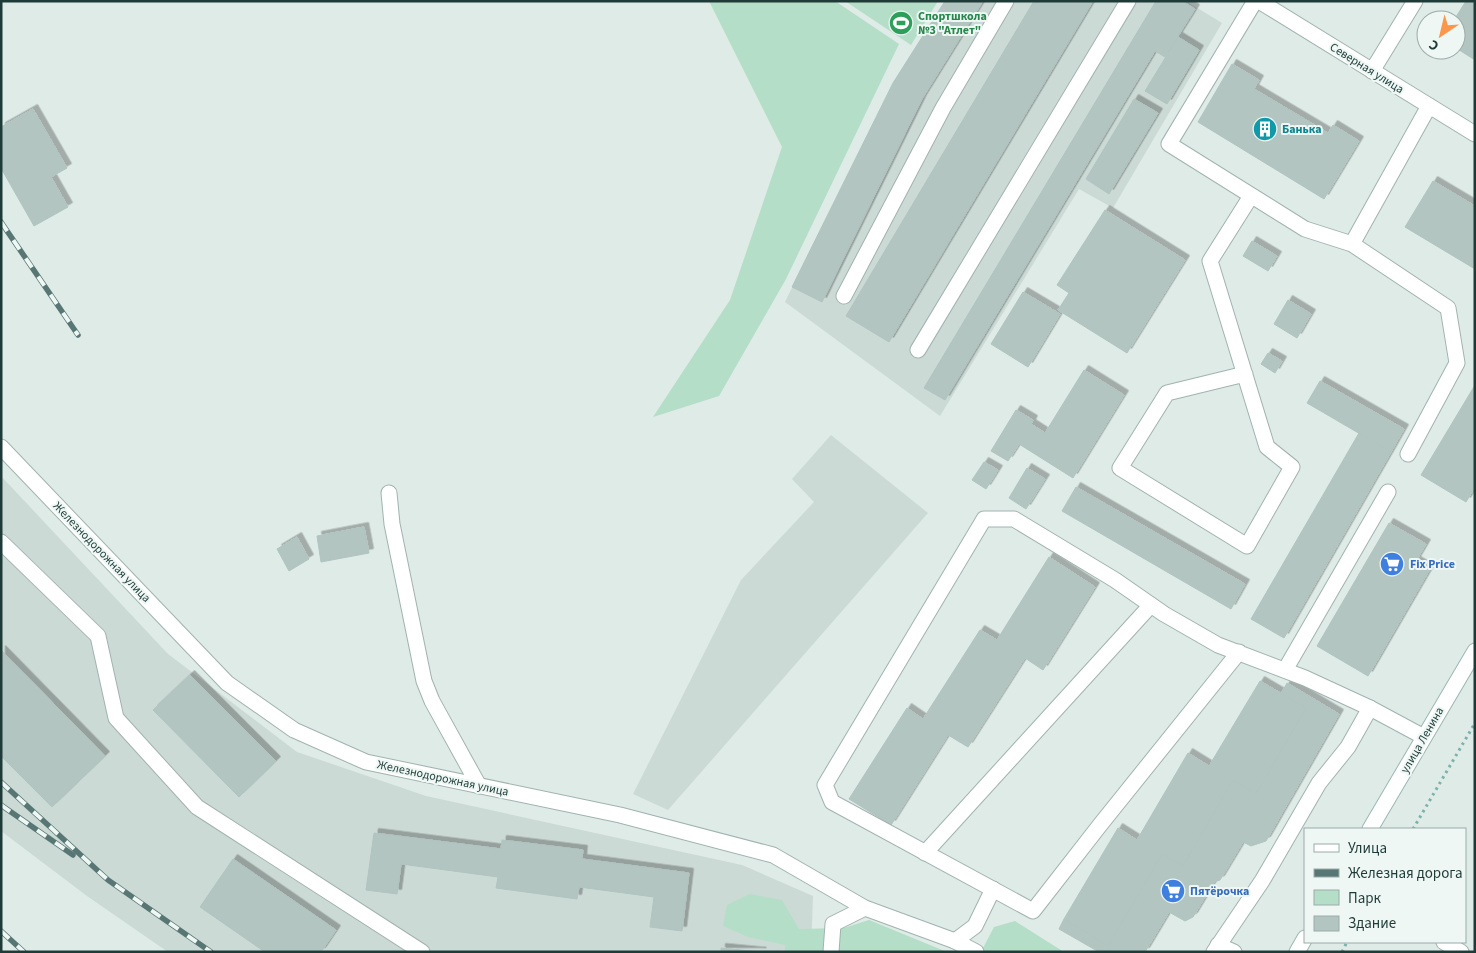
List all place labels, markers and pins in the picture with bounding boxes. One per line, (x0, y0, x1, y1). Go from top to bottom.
place label: Спортшкола №3 "Атлет" (918, 8, 987, 39)
sports icon: Спортшкола №3 "Атлет" (888, 10, 914, 36)
building icon: Банька (1252, 116, 1278, 142)
place label: Банька (1282, 121, 1321, 138)
supermarket icon: Fix Price (1379, 551, 1405, 577)
place label: Fix Price (1410, 556, 1455, 573)
supermarket icon: Пятёрочка (1160, 878, 1186, 904)
place label: Пятёрочка (1190, 883, 1249, 900)

